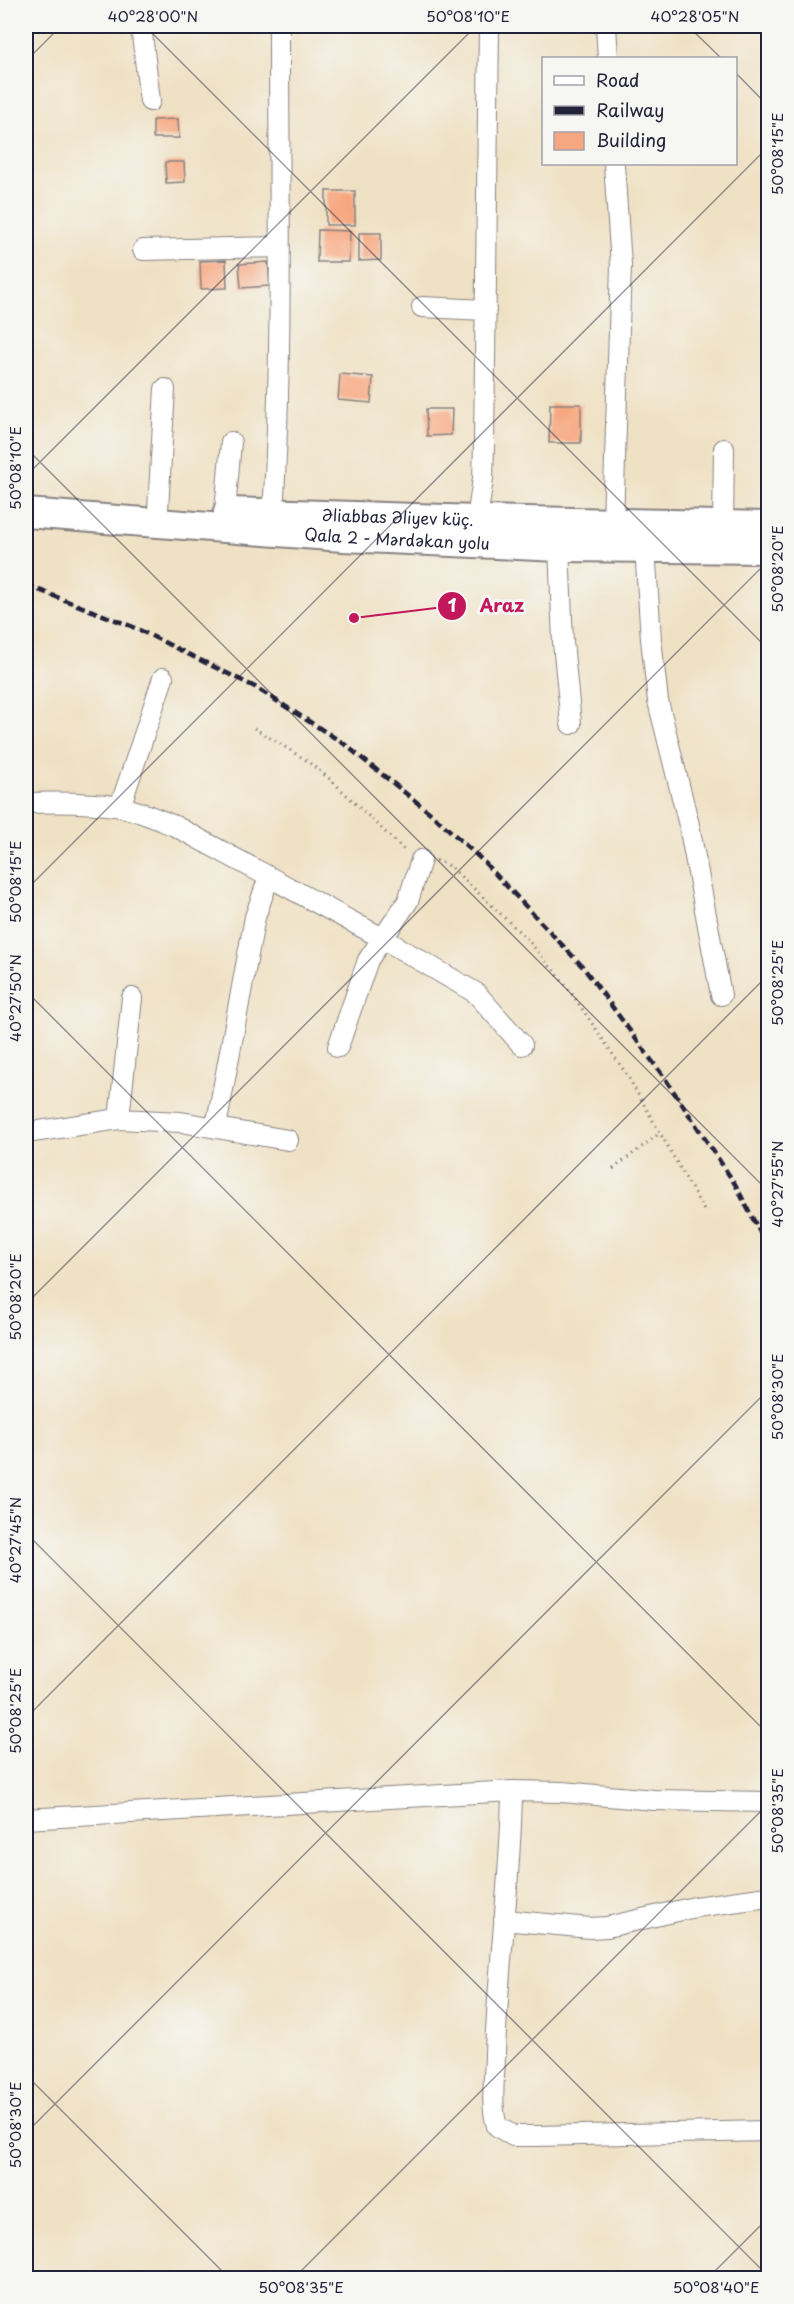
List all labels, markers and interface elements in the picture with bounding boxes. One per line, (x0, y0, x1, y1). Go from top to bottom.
text: 40°28'00"N (108, 4, 198, 27)
text: 50°08'10"E (426, 4, 510, 27)
text: 40°28'05"N (651, 4, 740, 27)
legend (542, 57, 737, 165)
text: Road (596, 66, 640, 93)
text: Railway (596, 96, 664, 123)
text: 50°08'15"E (765, 113, 788, 195)
text: Building (596, 126, 666, 153)
text: 50°08'10"E (3, 426, 26, 510)
street label: Əliabbas Əliyev küç. (322, 502, 474, 531)
street label: Qala 2 - Mərdəkan yolu (304, 521, 490, 555)
text: 50°08'20"E (765, 525, 788, 613)
callout: Araz (437, 588, 536, 624)
text: 1 (448, 591, 457, 618)
text: Araz (479, 591, 524, 618)
text: 50°08'15"E (3, 841, 26, 923)
text: 50°08'25"E (765, 940, 788, 1026)
text: 40°27'50"N (3, 954, 26, 1042)
text: 40°27'55"N (765, 1141, 788, 1227)
text: 50°08'20"E (3, 1253, 26, 1341)
text: 50°08'30"E (765, 1354, 788, 1441)
text: 40°27'45"N (3, 1497, 26, 1583)
text: 50°08'25"E (3, 1668, 26, 1754)
text: 50°08'35"E (765, 1768, 788, 1854)
text: 50°08'30"E (3, 2082, 26, 2169)
text: 50°08'35"E (258, 2275, 344, 2298)
text: 50°08'40"E (673, 2275, 759, 2298)

